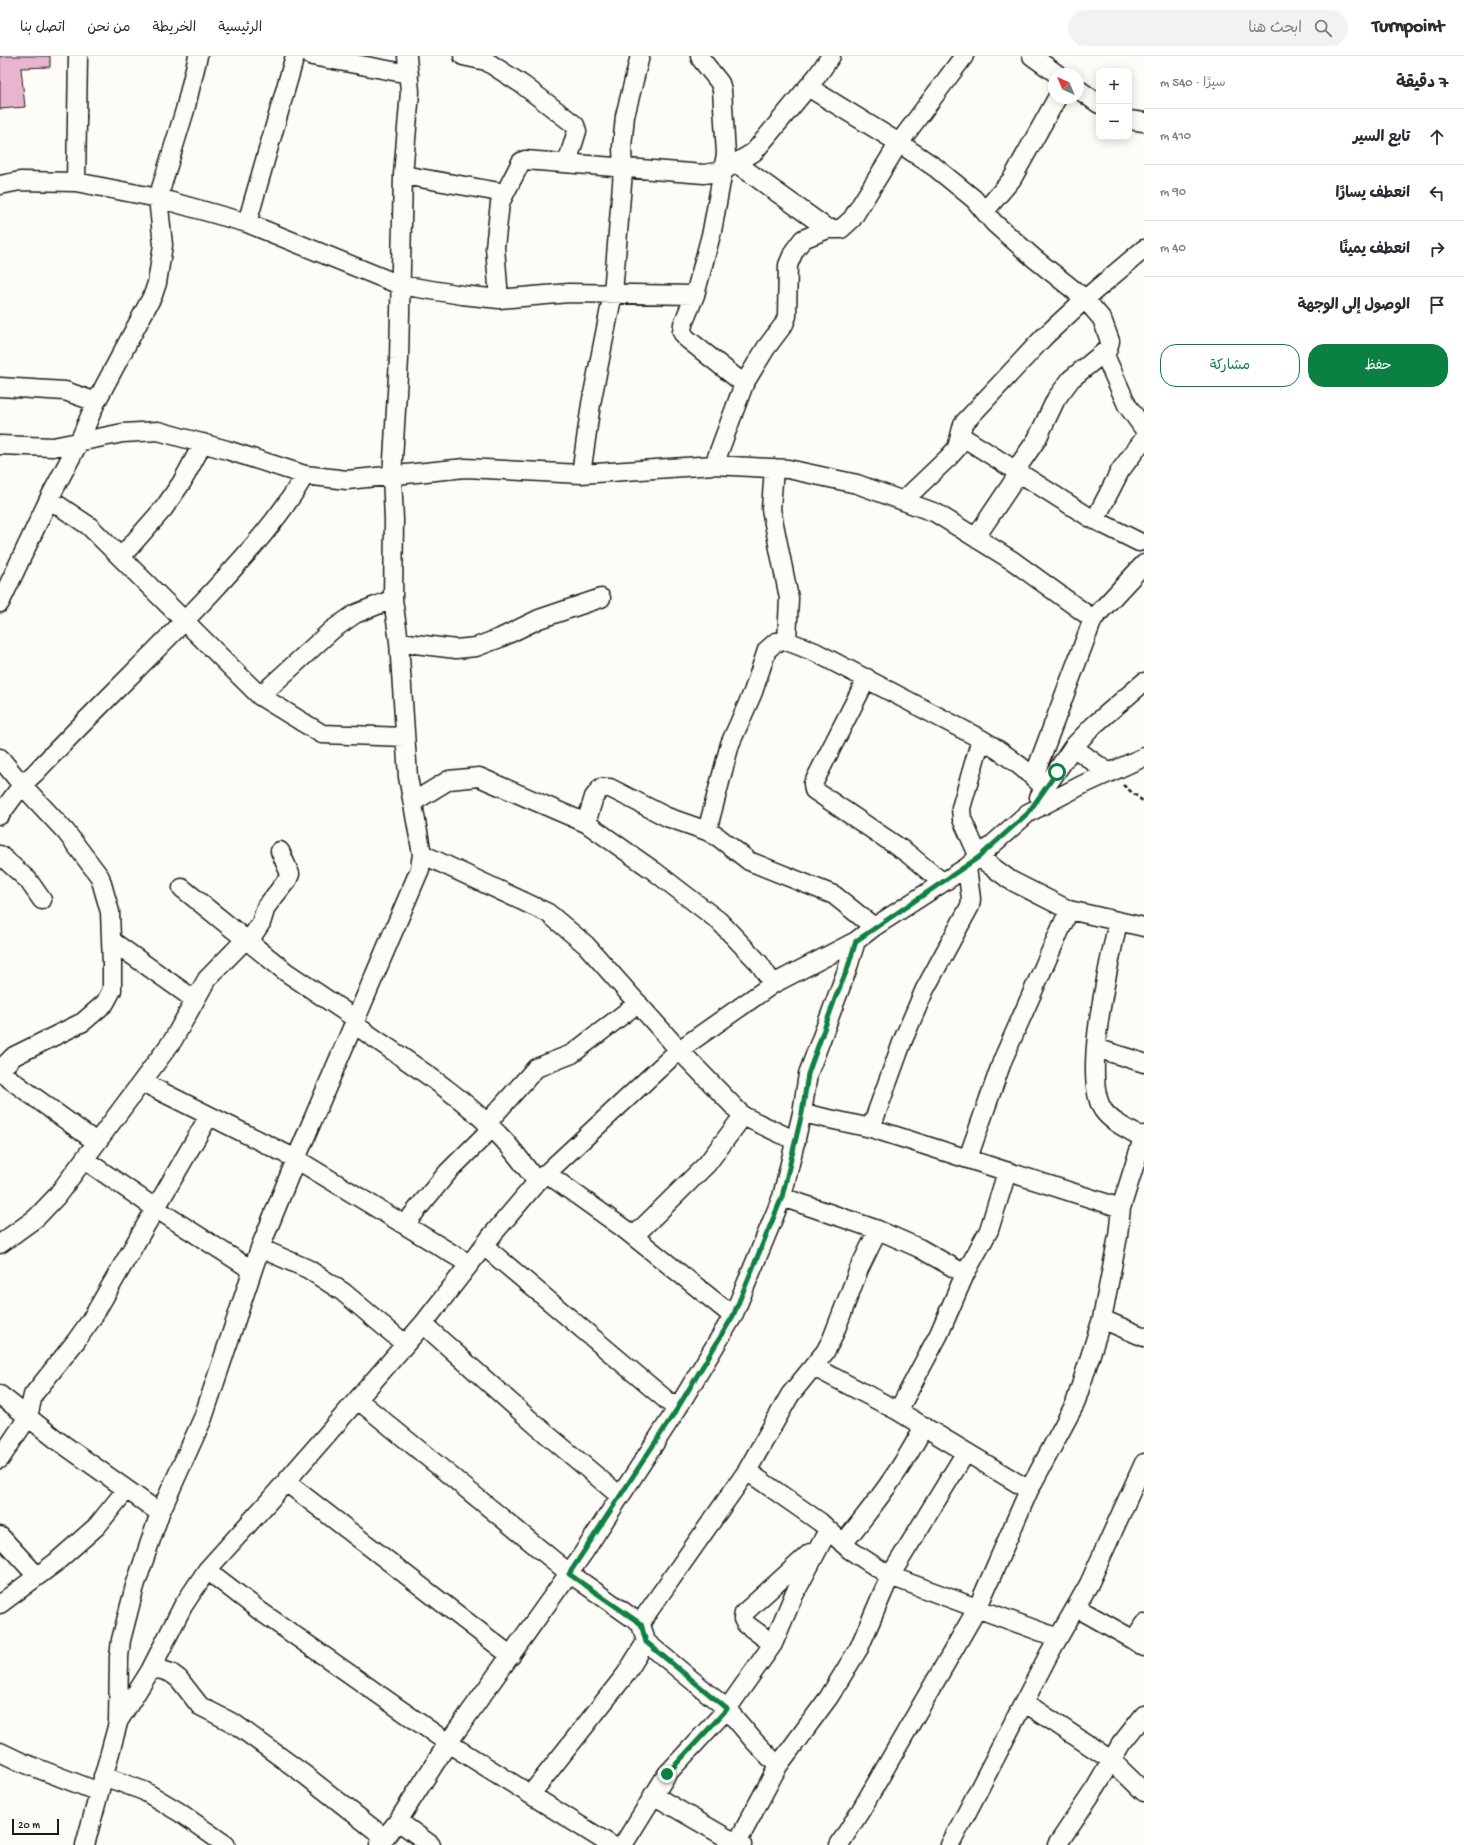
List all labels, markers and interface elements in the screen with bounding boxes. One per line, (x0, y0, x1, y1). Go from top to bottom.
search box (1068, 10, 1348, 46)
text: Turnpoint (1372, 16, 1444, 39)
icon: search (1312, 17, 1334, 39)
text: اتصل بنا (20, 20, 65, 37)
text: من نحن (87, 20, 131, 37)
text: الخريطة (153, 20, 196, 37)
text: الرئيسية (218, 20, 262, 37)
text: ابحث هنا (1248, 20, 1302, 38)
north arrow (1048, 68, 1084, 104)
map controls (1096, 68, 1132, 140)
button: + (1096, 68, 1132, 104)
text: 7 دقيقة (1396, 74, 1448, 94)
text: سيرًا · 540 m (1160, 76, 1226, 91)
button: − (1096, 104, 1132, 140)
icon: ahead (1426, 126, 1448, 148)
text: 410 m (1160, 129, 1191, 144)
text: تابع السير (1353, 129, 1410, 147)
icon: left (1426, 182, 1448, 204)
text: 90 m (1160, 185, 1186, 200)
text: انعطف يسارًا (1336, 185, 1410, 203)
icon: right (1426, 238, 1448, 260)
text: 40 m (1160, 241, 1186, 256)
text: انعطف يمينًا (1339, 241, 1410, 259)
icon: arrive (1426, 294, 1448, 316)
text: الوصول إلى الوجهة (1297, 297, 1410, 315)
button: مشاركة (1160, 344, 1300, 387)
button: حفظ (1308, 344, 1448, 387)
route start (1048, 763, 1066, 781)
route end (658, 1765, 676, 1783)
scale bar (12, 1817, 59, 1836)
text: 20 m (18, 1820, 40, 1832)

